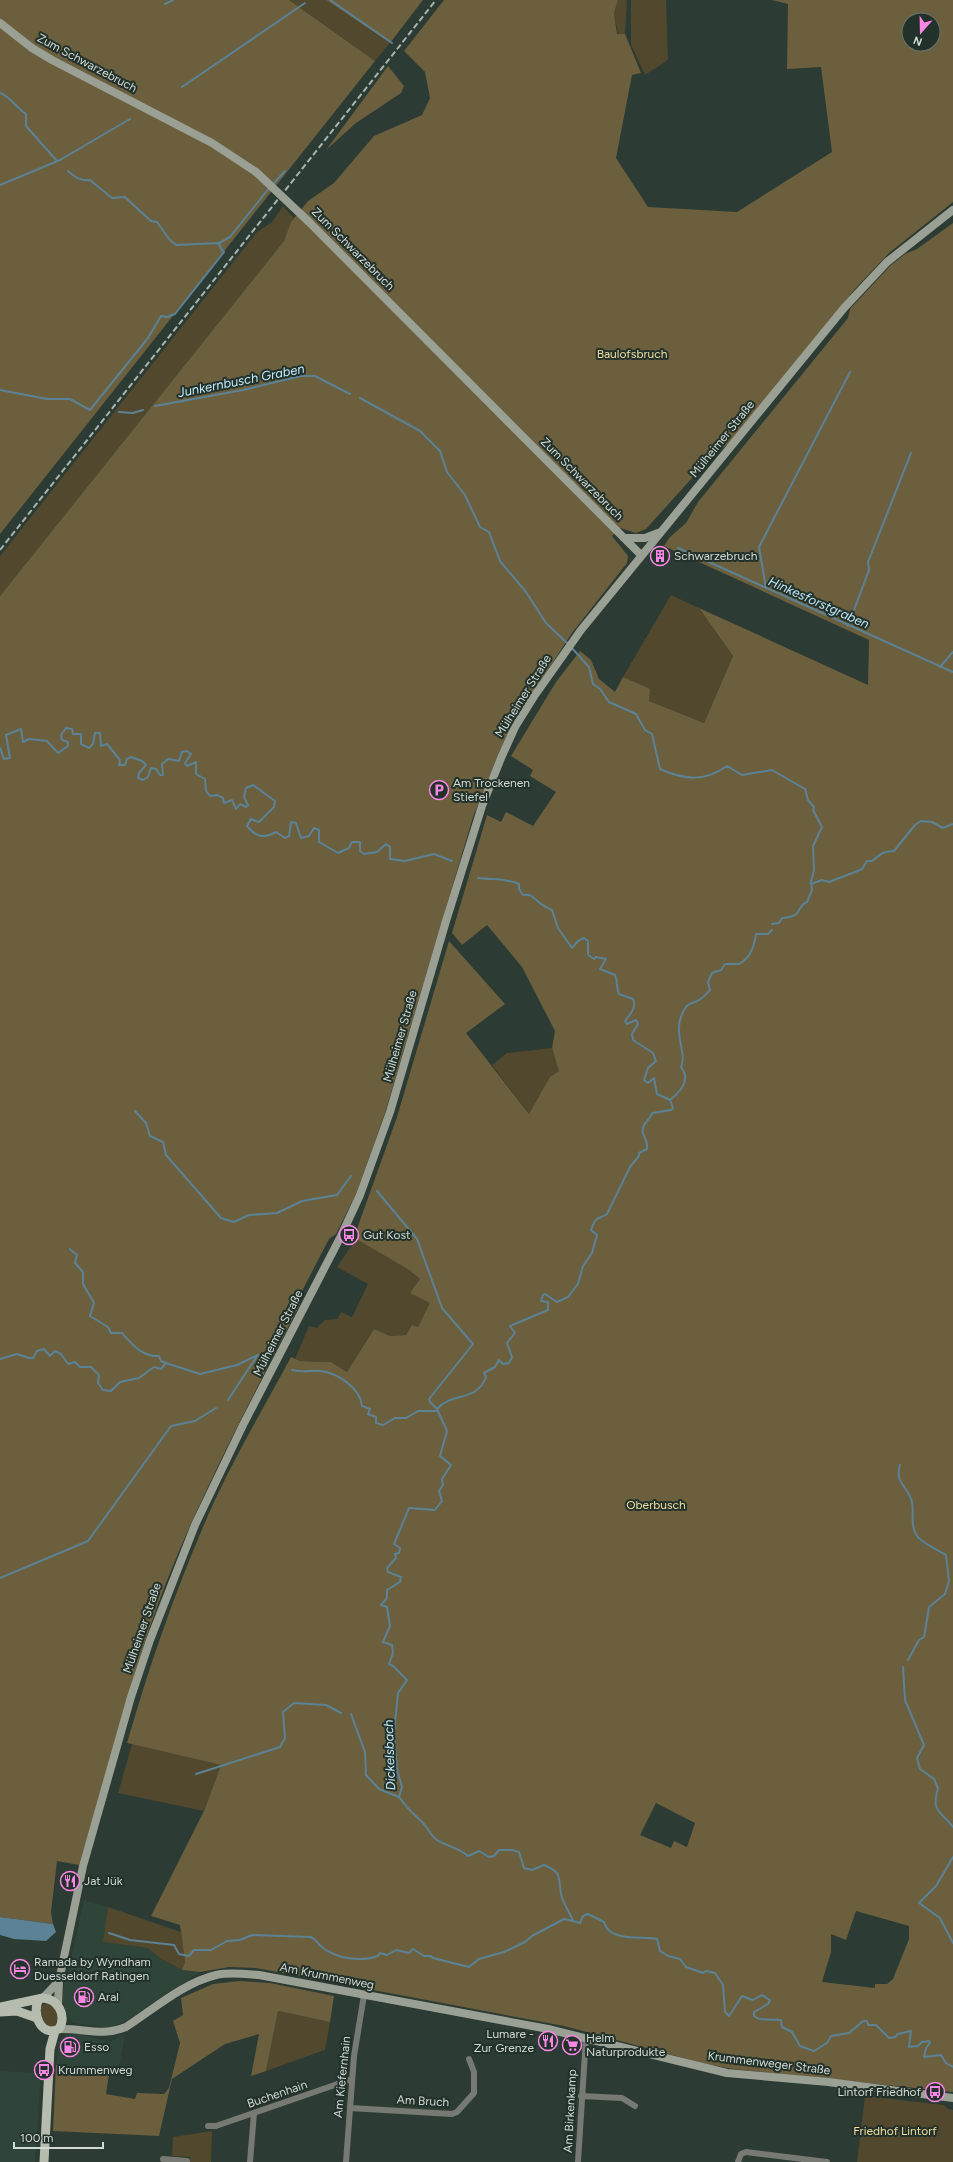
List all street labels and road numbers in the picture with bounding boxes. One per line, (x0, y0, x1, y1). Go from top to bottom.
street label: Zum Schwarzebruch (35, 31, 140, 95)
street label: Zum Schwarzebruch (309, 205, 397, 293)
street label: Mülheimer Straße (687, 397, 758, 480)
street label: Zum Schwarzebruch (538, 435, 626, 523)
street label: Mülheimer Straße (492, 652, 554, 740)
street label: Mülheimer Straße (380, 988, 420, 1083)
street label: Mülheimer Straße (250, 1287, 306, 1378)
street label: Mülheimer Straße (120, 1581, 164, 1675)
street label: Am Krummenweg (279, 1960, 375, 1992)
street label: Am Kiefernhain (331, 2035, 353, 2118)
street label: Krummenweger Straße (707, 2049, 832, 2078)
street label: Am Birkenkamp (561, 2069, 579, 2153)
street label: Buchenhain (245, 2077, 309, 2111)
street label: Am Bruch (396, 2093, 450, 2109)

